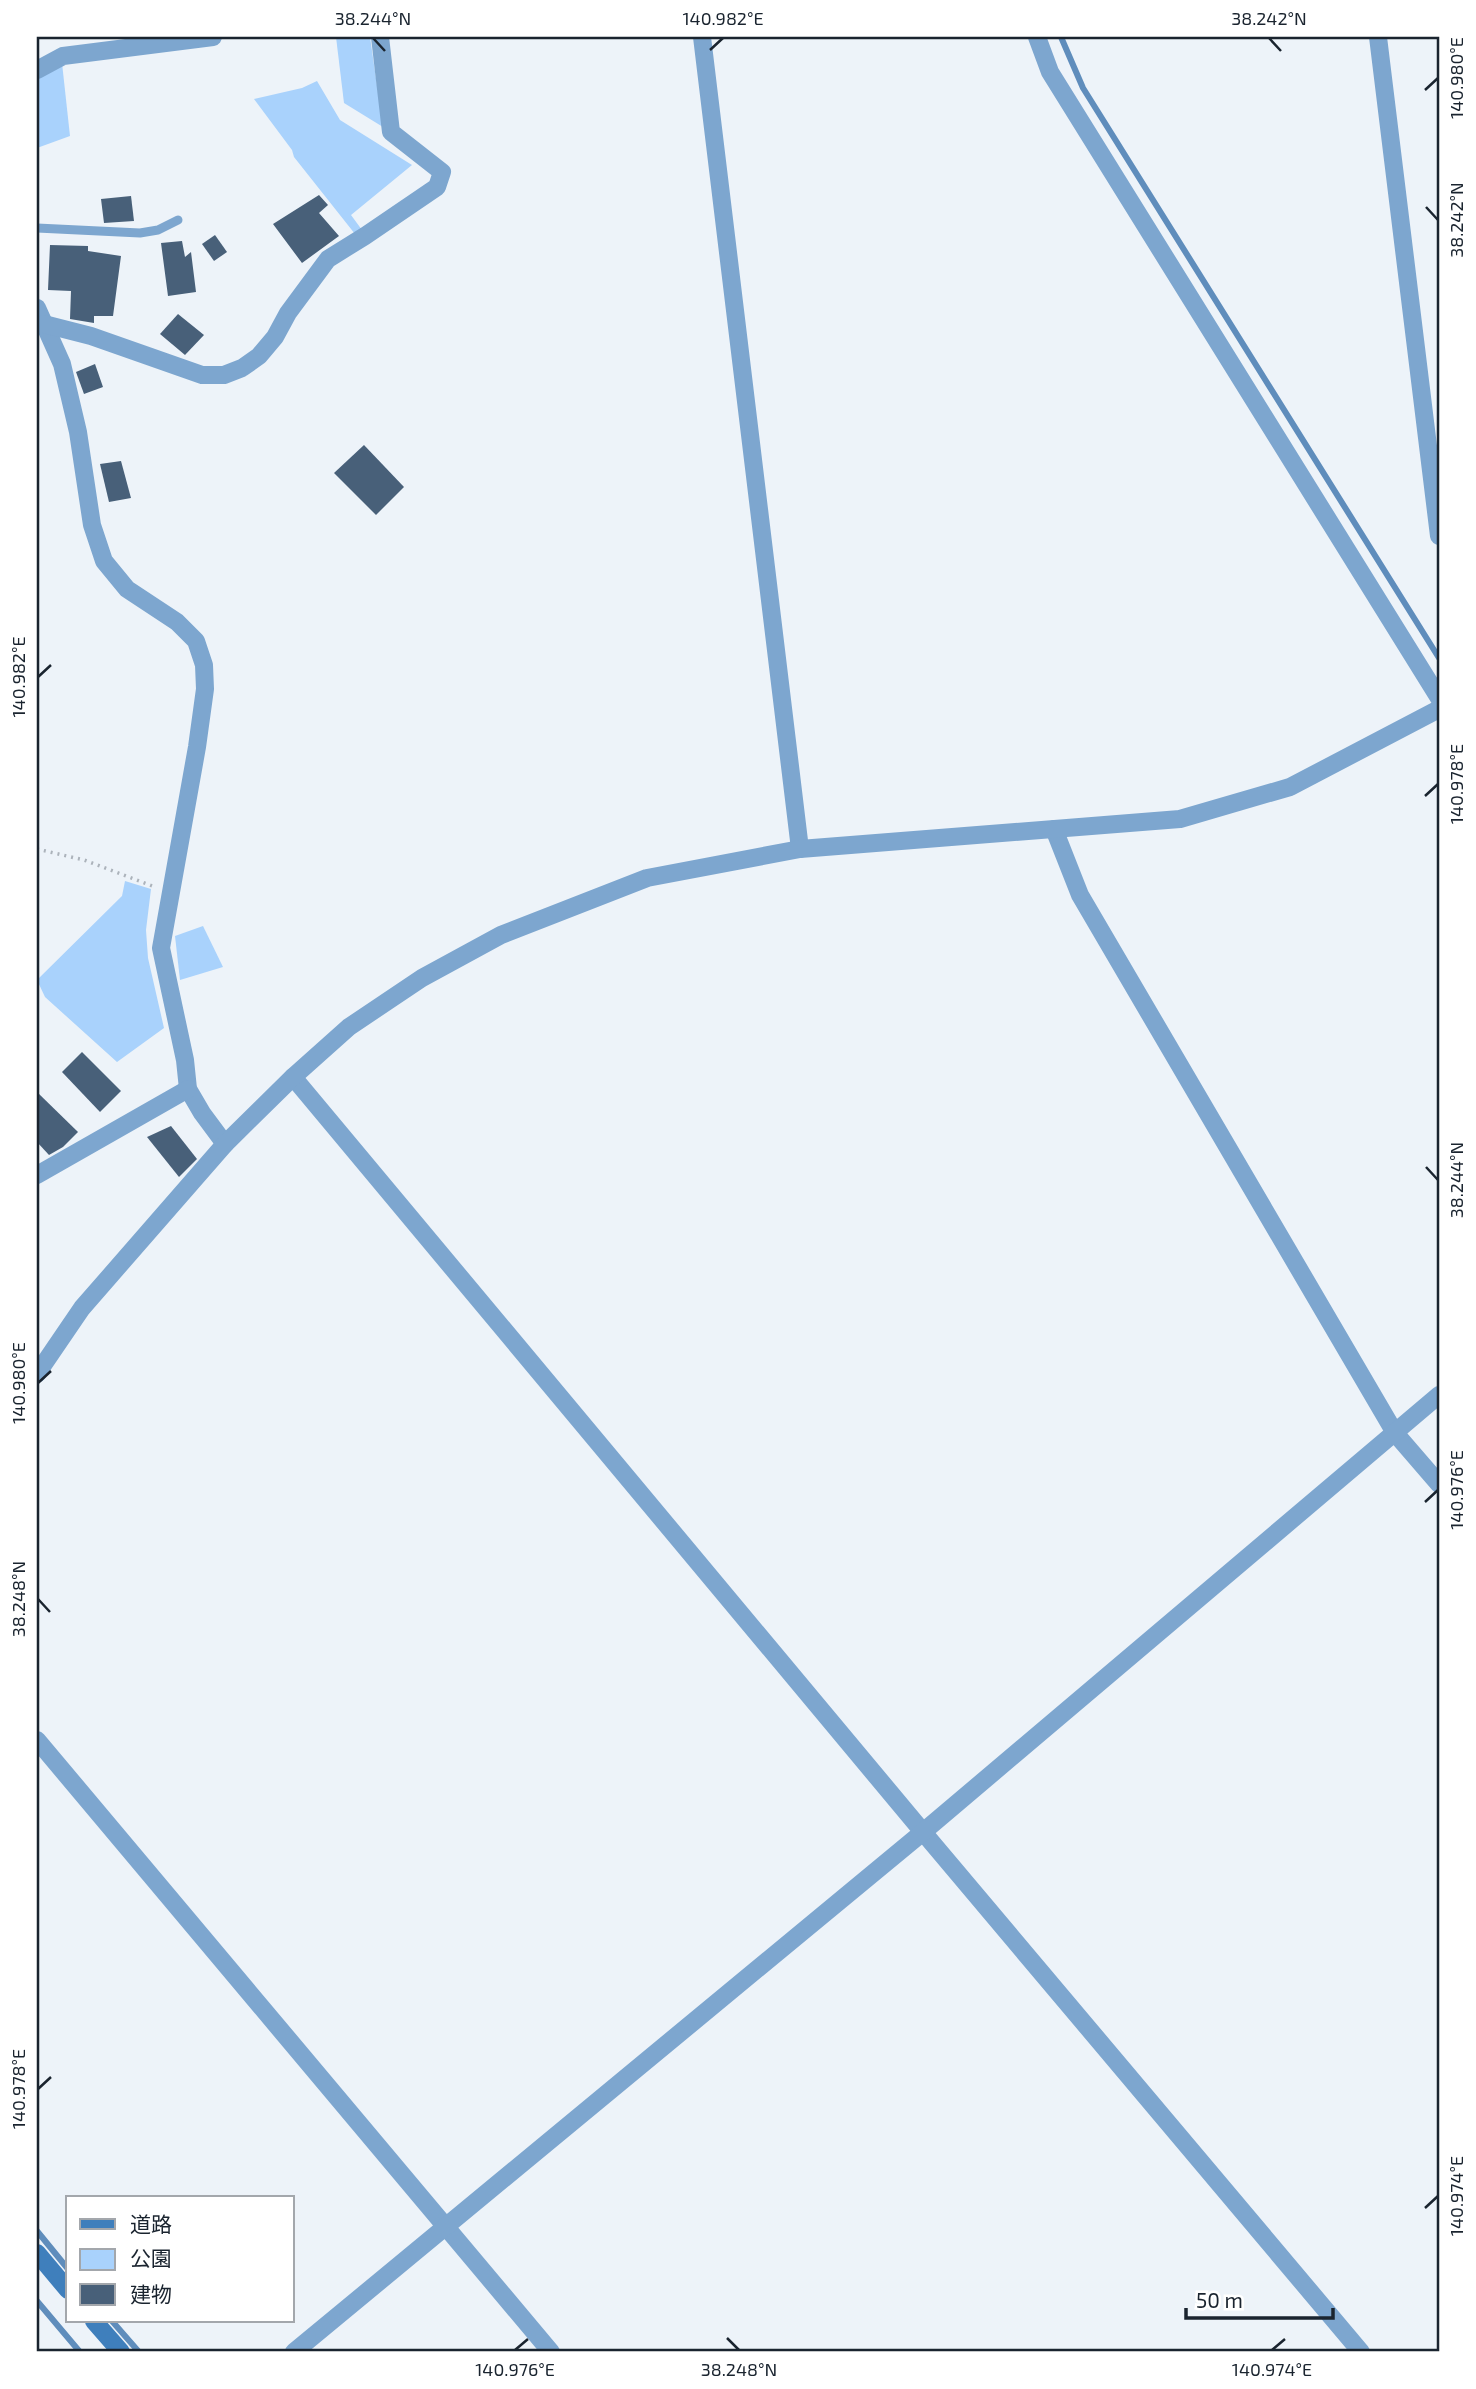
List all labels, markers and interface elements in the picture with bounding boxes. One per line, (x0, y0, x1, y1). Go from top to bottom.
text: 38.244°N (335, 7, 411, 29)
text: 140.982°E (682, 7, 764, 29)
text: 38.242°N (1231, 7, 1307, 29)
text: 140.980°E (1445, 37, 1467, 119)
text: 38.242°N (1445, 182, 1467, 258)
text: 140.982°E (7, 636, 29, 718)
text: 140.978°E (1445, 744, 1467, 824)
text: 38.244°N (1445, 1142, 1467, 1218)
text: 140.980°E (7, 1342, 29, 1424)
text: 140.976°E (1445, 1450, 1467, 1530)
text: 38.248°N (7, 1561, 29, 1637)
text: 140.978°E (7, 2049, 29, 2129)
text: 140.974°E (1445, 2156, 1467, 2236)
legend (66, 2196, 294, 2322)
text: 道路 (130, 2211, 172, 2236)
text: 公園 (130, 2245, 172, 2270)
scale bar (1186, 2277, 1332, 2321)
text: 建物 (130, 2281, 172, 2306)
text: 50 m (1196, 2287, 1243, 2312)
text: 140.976°E (475, 2358, 555, 2380)
text: 38.248°N (701, 2358, 777, 2380)
text: 140.974°E (1232, 2358, 1312, 2380)

